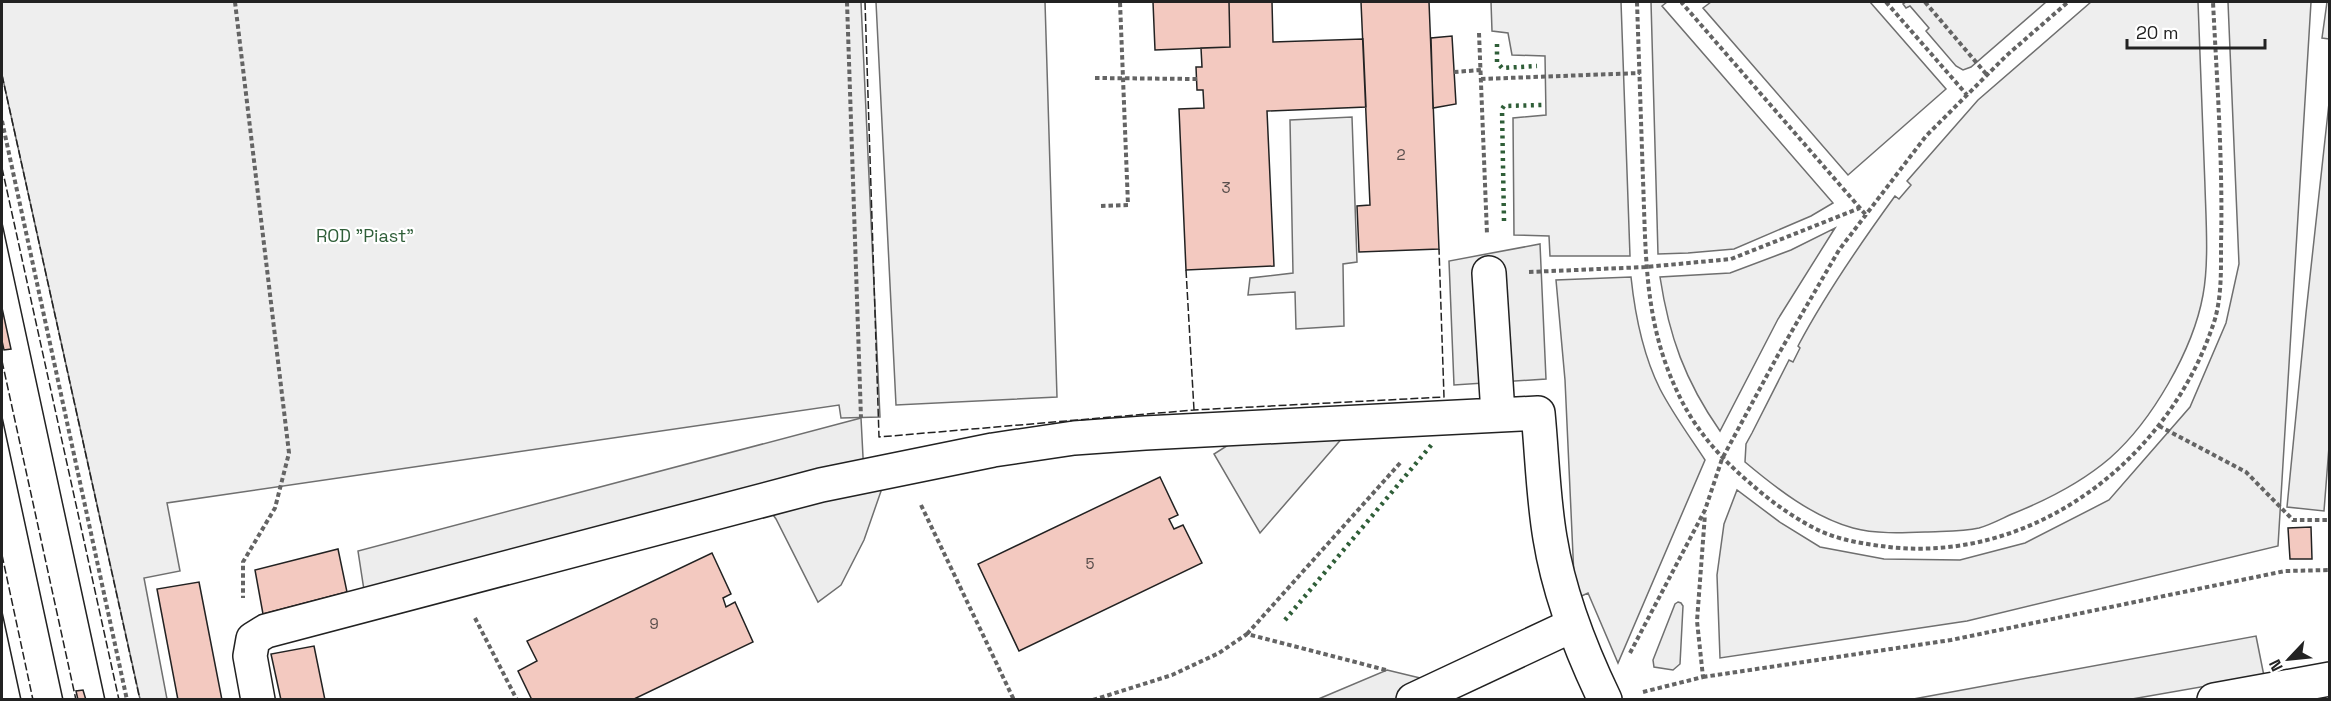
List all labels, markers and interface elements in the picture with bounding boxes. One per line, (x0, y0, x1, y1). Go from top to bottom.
scale bar (2127, 12, 2265, 50)
text: 20 m (2136, 21, 2179, 44)
house number: 2 (1396, 145, 1406, 164)
house number: 3 (1221, 178, 1231, 197)
park label: ROD "Piast" (316, 224, 414, 247)
house number: 5 (1086, 554, 1095, 573)
house number: 9 (649, 614, 659, 633)
north arrow (2259, 629, 2319, 689)
text: N (2264, 656, 2288, 675)

